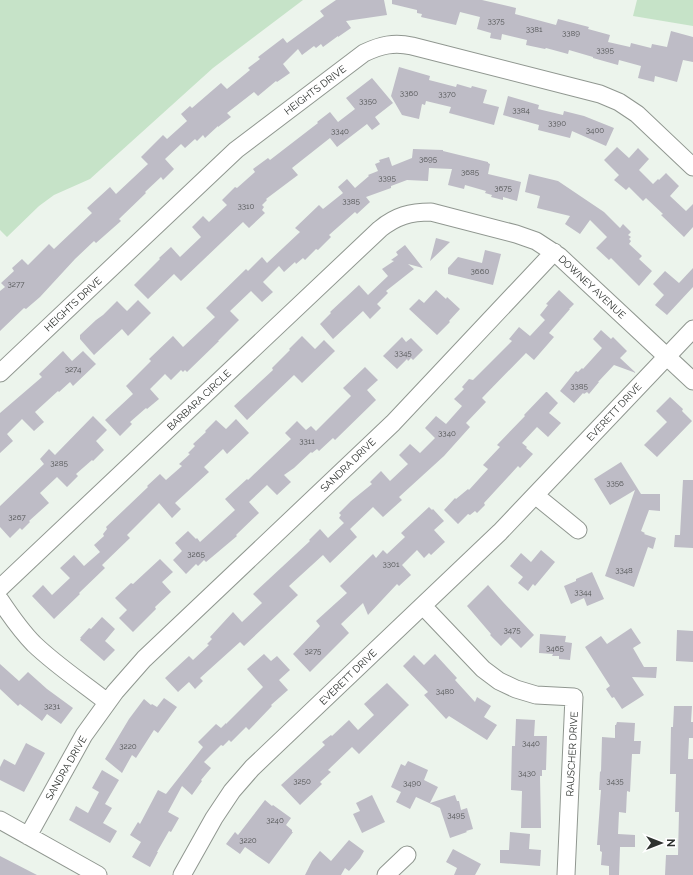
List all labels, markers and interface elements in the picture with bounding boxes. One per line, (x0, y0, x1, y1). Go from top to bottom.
house number: 3375 (487, 16, 505, 26)
house number: 3381 (526, 24, 543, 34)
house number: 3389 (562, 28, 580, 38)
house number: 3395 (596, 45, 614, 55)
street label: HEIGHTS DRIVE (282, 63, 348, 117)
house number: 3360 (400, 88, 418, 98)
house number: 3370 (438, 89, 456, 99)
house number: 3350 (359, 96, 377, 106)
house number: 3384 (512, 105, 530, 115)
house number: 3390 (548, 118, 566, 128)
house number: 3400 (586, 125, 604, 135)
house number: 3340 (331, 126, 349, 136)
house number: 3695 (419, 154, 438, 164)
house number: 3685 (461, 167, 480, 177)
house number: 3395 (378, 173, 396, 183)
house number: 3675 (494, 183, 512, 193)
house number: 3385 (342, 196, 360, 206)
house number: 3310 (238, 201, 255, 211)
street label: DOWNEY AVENUE (556, 253, 628, 321)
house number: 3660 (471, 266, 490, 276)
street label: HEIGHTS DRIVE (42, 275, 104, 333)
house number: 3277 (8, 279, 25, 289)
house number: 3345 (394, 348, 412, 358)
house number: 3274 (65, 364, 82, 374)
street label: BARBARA CIRCLE (165, 368, 233, 432)
house number: 3385 (570, 381, 588, 391)
street label: EVERETT DRIVE (584, 381, 644, 443)
house number: 3340 (438, 428, 456, 438)
house number: 3311 (299, 436, 315, 446)
street label: SANDRA DRIVE (318, 436, 378, 494)
house number: 3285 (50, 458, 68, 468)
house number: 3356 (606, 478, 624, 488)
house number: 3267 (8, 512, 26, 522)
house number: 3265 (187, 549, 205, 559)
house number: 3301 (383, 559, 400, 569)
house number: 3348 (615, 565, 633, 575)
house number: 3344 (574, 587, 592, 597)
house number: 3475 (503, 625, 521, 635)
house number: 3465 (546, 643, 565, 653)
house number: 3275 (305, 646, 322, 656)
street label: EVERETT DRIVE (317, 647, 379, 707)
house number: 3480 (436, 686, 454, 696)
house number: 3231 (44, 701, 61, 711)
street label: RAUSCHER DRIVE (564, 711, 580, 797)
street label: SANDRA DRIVE (43, 734, 89, 802)
house number: 3440 (522, 738, 540, 748)
house number: 3220 (119, 741, 137, 751)
house number: 3430 (518, 768, 536, 778)
house number: 3250 (293, 776, 311, 786)
house number: 3435 (606, 776, 624, 786)
house number: 3490 (403, 778, 421, 788)
house number: 3495 (447, 810, 465, 820)
house number: 3240 (266, 815, 284, 825)
north arrow (641, 823, 681, 863)
house number: 3220 (239, 835, 257, 845)
text: N (664, 839, 677, 847)

